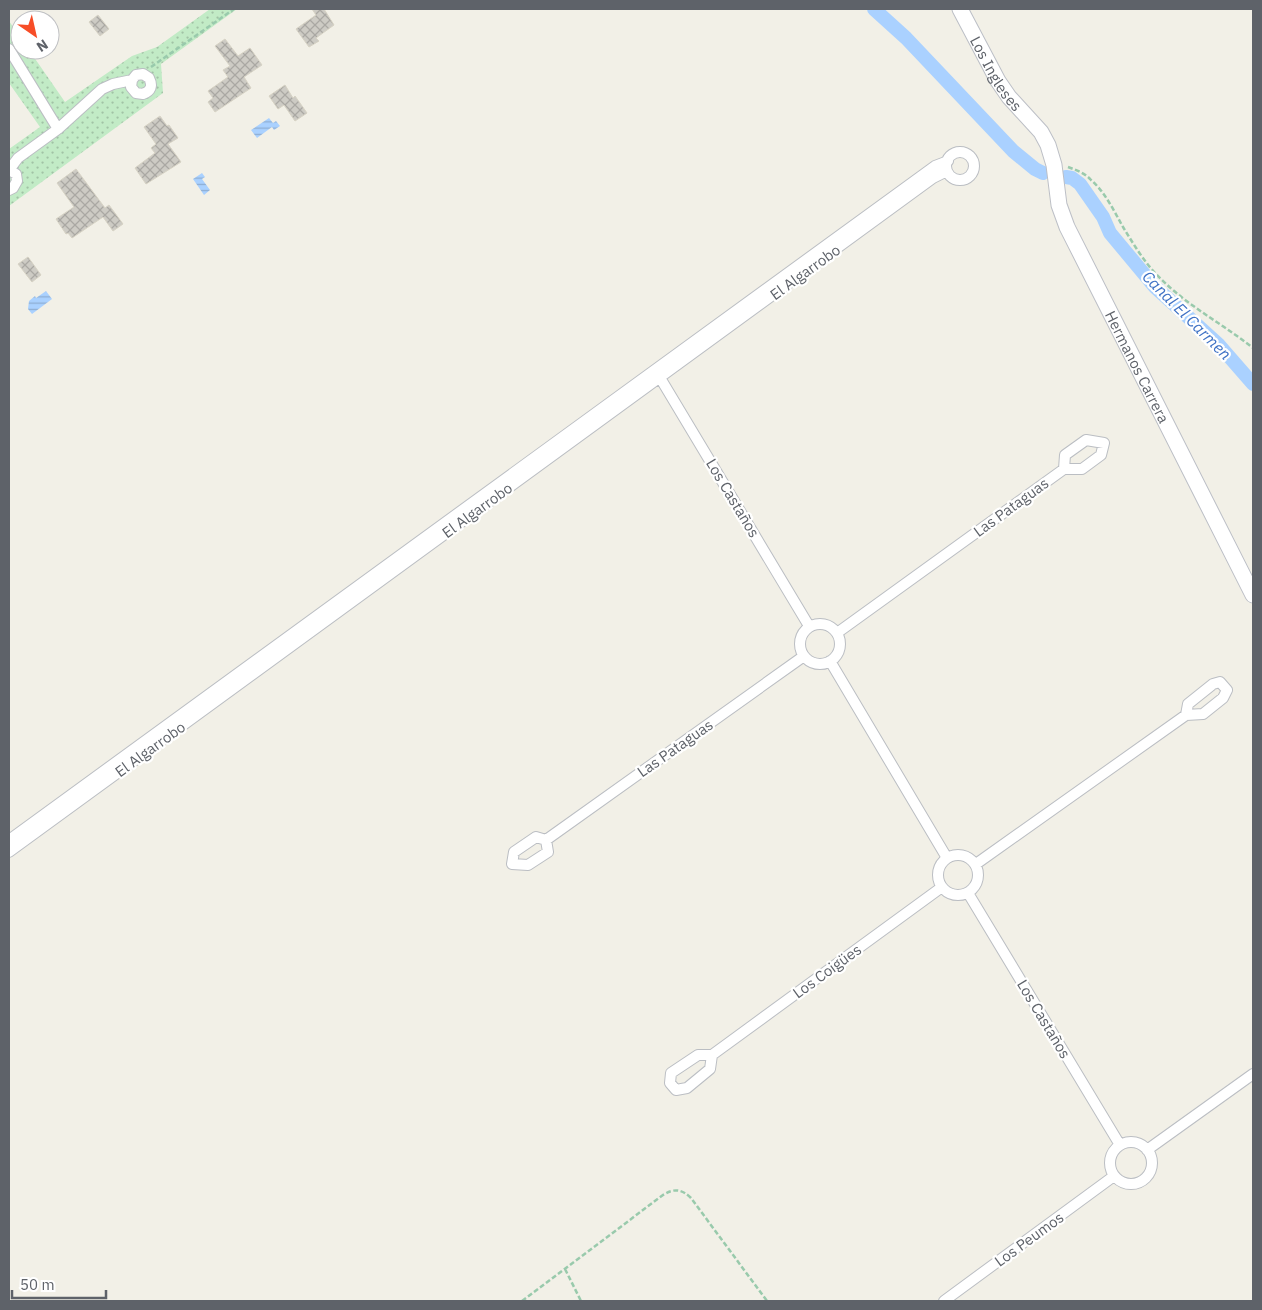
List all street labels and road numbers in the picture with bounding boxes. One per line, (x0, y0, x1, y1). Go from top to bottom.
street label: Los Ingleses (966, 33, 1026, 115)
street label: El Algarrobo (766, 240, 844, 304)
street label: Hermanos Carrera (1101, 307, 1174, 426)
street label: Los Castaños (702, 455, 764, 541)
street label: Las Pataguas (970, 473, 1052, 541)
street label: El Algarrobo (438, 478, 516, 542)
street label: Las Pataguas (633, 715, 717, 781)
street label: El Algarrobo (111, 717, 189, 781)
street label: Los Coigües (789, 940, 865, 1002)
street label: Los Castaños (1013, 976, 1075, 1062)
street label: Los Peumos (991, 1208, 1067, 1270)

